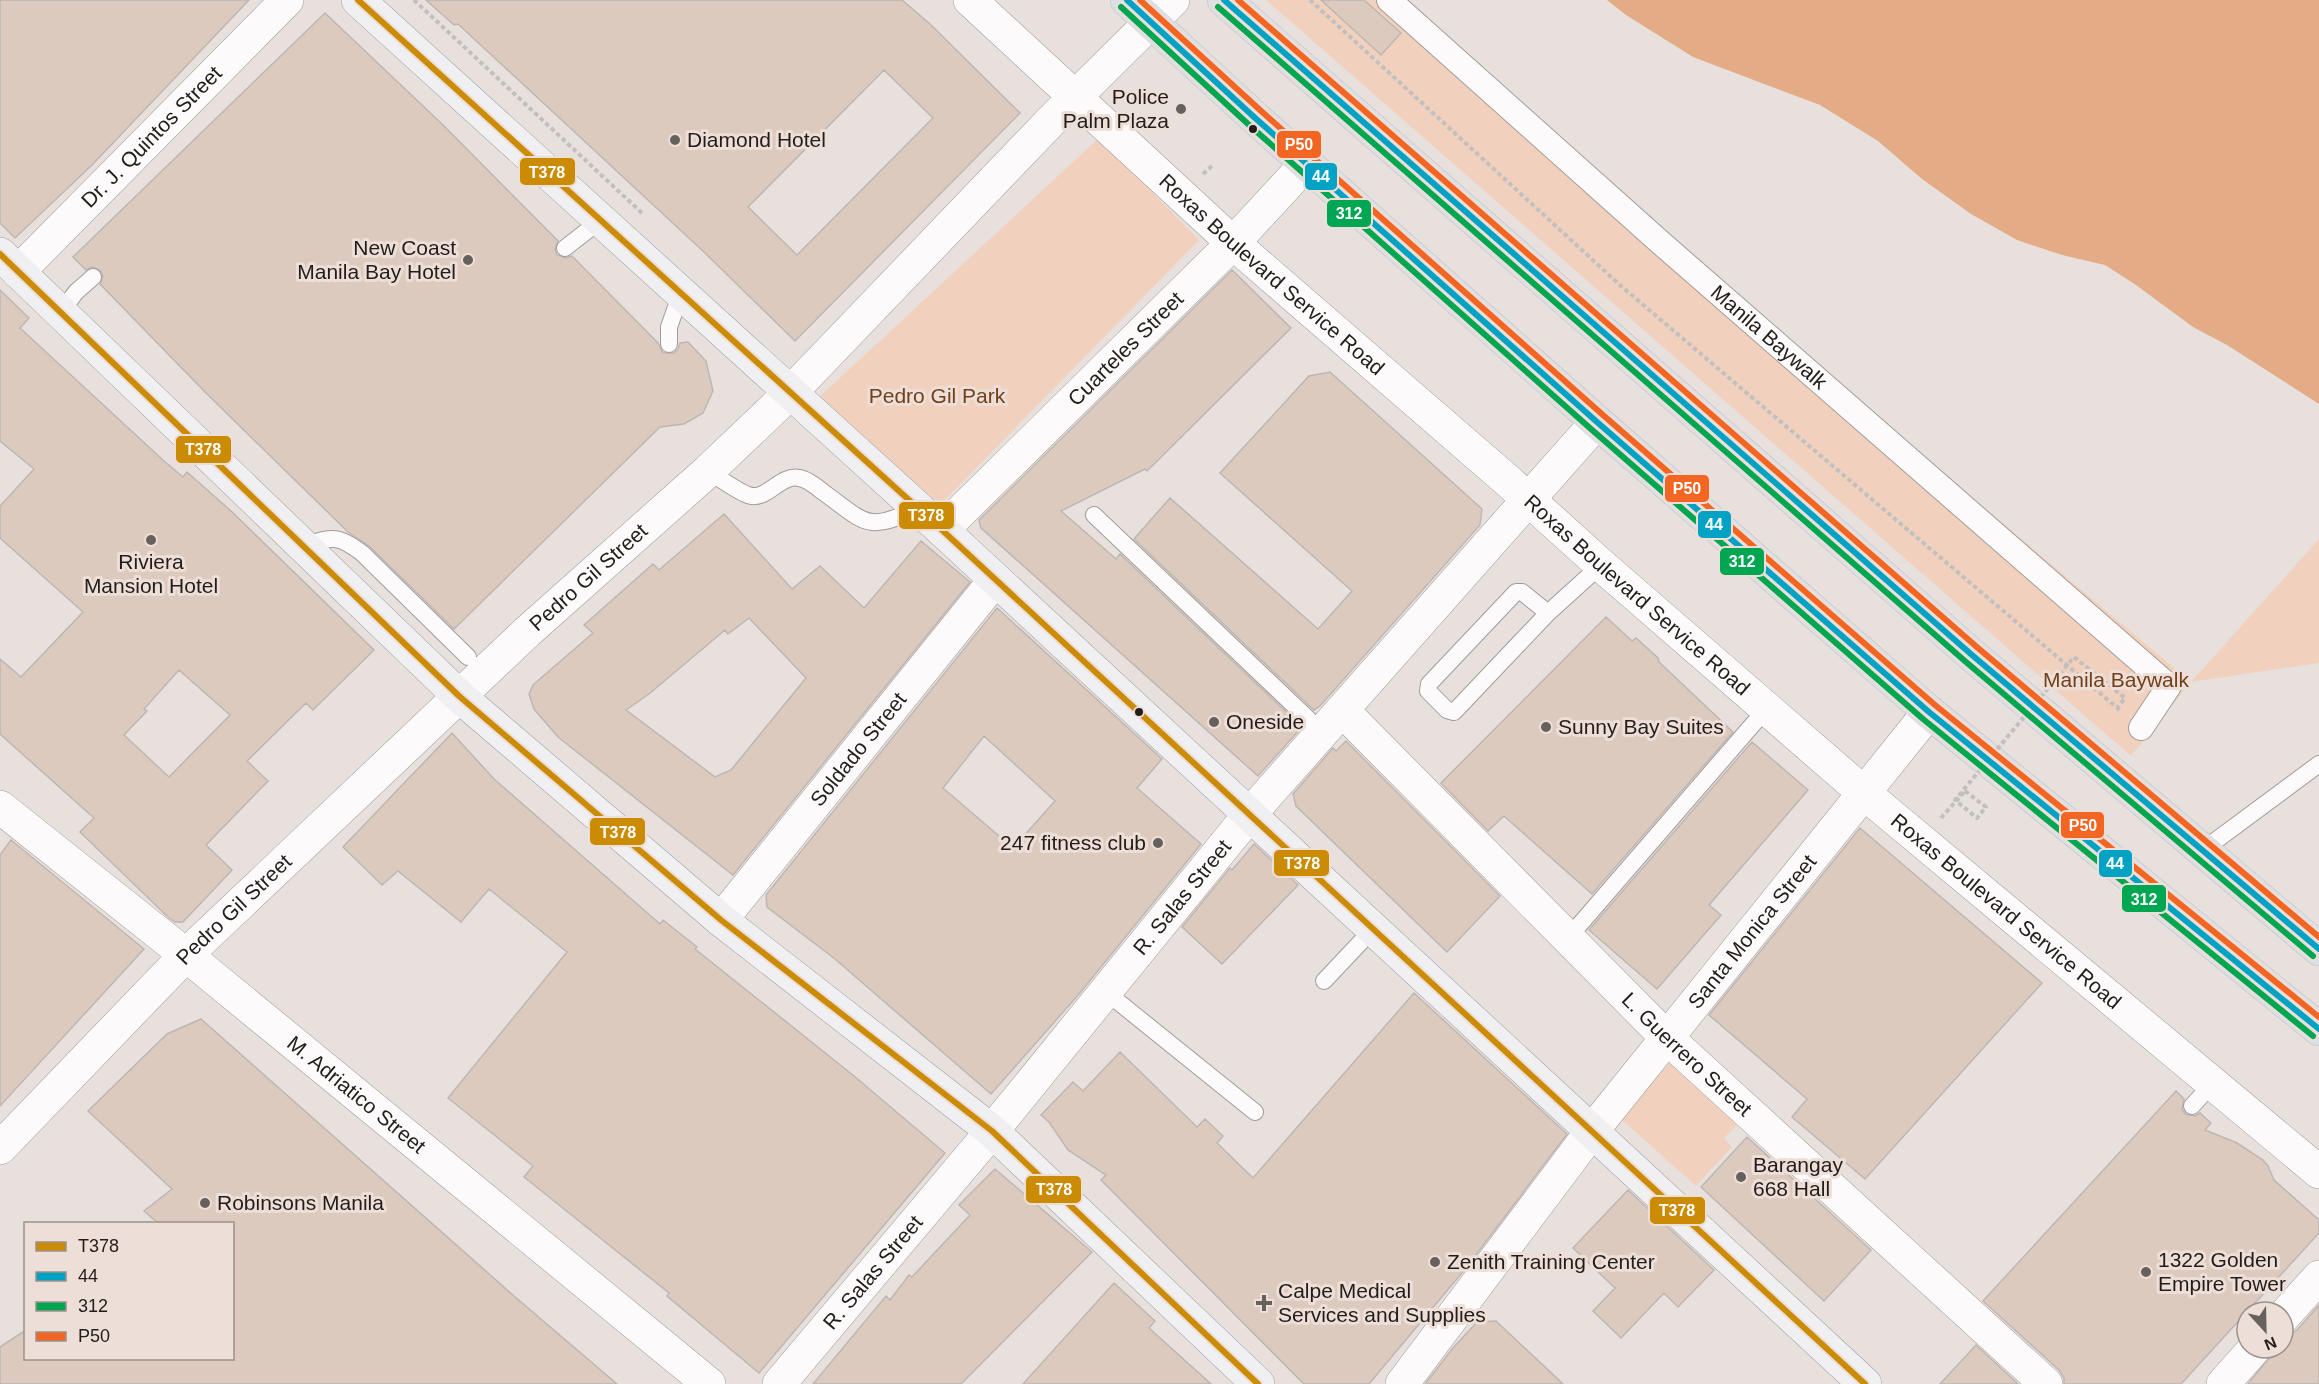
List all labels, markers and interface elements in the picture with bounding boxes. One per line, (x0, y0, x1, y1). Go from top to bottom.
street label: Dr. J. Quintos Street (77, 61, 226, 212)
place label: Police Palm Plaza (1063, 85, 1169, 132)
marker: Police Palm Plaza (1174, 102, 1188, 116)
unlabelled marker (1247, 123, 1259, 135)
place label: Diamond Hotel (687, 128, 826, 151)
line badge: P50 (1276, 130, 1322, 159)
marker: Diamond Hotel (668, 133, 682, 147)
text: P50 (1285, 136, 1313, 153)
line badge: T378 (519, 157, 576, 186)
line badge: 44 (1304, 162, 1338, 191)
text: T378 (529, 164, 565, 181)
text: 44 (1312, 168, 1330, 185)
street label: Roxas Boulevard Service Road (1155, 169, 1389, 380)
line badge: 312 (1326, 199, 1372, 228)
text: 312 (1336, 205, 1362, 222)
place label: New Coast Manila Bay Hotel (297, 236, 456, 283)
marker: New Coast Manila Bay Hotel (461, 253, 475, 267)
street label: Manila Baywalk (1707, 280, 1832, 394)
street label: Cuarteles Street (1063, 287, 1188, 410)
park label: Pedro Gil Park (869, 384, 1006, 407)
line badge: T378 (175, 435, 232, 464)
text: T378 (185, 441, 221, 458)
line badge: P50 (1664, 474, 1710, 503)
text: P50 (1673, 480, 1701, 497)
street label: Roxas Boulevard Service Road (1520, 490, 1755, 700)
line badge: T378 (898, 501, 955, 530)
text: T378 (908, 507, 944, 524)
line badge: 44 (1697, 510, 1732, 539)
text: 44 (1705, 516, 1723, 533)
street label: Pedro Gil Street (525, 519, 652, 635)
marker: Riviera Mansion Hotel (144, 533, 158, 547)
line badge: 312 (1719, 547, 1765, 576)
place label: Riviera Mansion Hotel (84, 550, 218, 597)
text: 312 (1729, 553, 1755, 570)
park label: Manila Baywalk (2043, 668, 2189, 691)
street label: Soldado Street (805, 688, 911, 811)
unlabelled marker (1133, 706, 1145, 718)
place label: Oneside (1226, 710, 1304, 733)
marker: Oneside (1207, 715, 1221, 729)
place label: Sunny Bay Suites (1558, 715, 1724, 738)
marker: Sunny Bay Suites (1539, 720, 1553, 734)
street label: Roxas Boulevard Service Road (1887, 809, 2126, 1013)
line badge: P50 (2060, 811, 2105, 839)
line badge: T378 (589, 817, 646, 846)
text: P50 (2069, 817, 2097, 834)
text: T378 (600, 824, 636, 841)
place label: 247 fitness club (1000, 831, 1146, 854)
street label: R. Salas Street (1128, 835, 1235, 959)
marker: 247 fitness club (1151, 836, 1165, 850)
street label: Pedro Gil Street (171, 849, 296, 969)
line badge: T378 (1273, 849, 1330, 877)
line badge: 44 (2098, 849, 2133, 878)
street label: Santa Monica Street (1683, 850, 1821, 1013)
text: T378 (1284, 855, 1320, 872)
text: 44 (2106, 855, 2124, 872)
line badge: 312 (2121, 884, 2167, 913)
text: 312 (2131, 891, 2157, 908)
street label: L. Guerrero Street (1618, 988, 1757, 1121)
street label: M. Adriatico Street (283, 1031, 430, 1158)
place label: Barangay 668 Hall (1753, 1153, 1843, 1200)
marker: Barangay 668 Hall (1734, 1170, 1748, 1184)
line badge: T378 (1025, 1175, 1082, 1204)
text: T378 (1036, 1181, 1072, 1198)
place label: Robinsons Manila (217, 1191, 384, 1214)
marker: Robinsons Manila (198, 1196, 212, 1210)
line badge: T378 (1649, 1196, 1706, 1225)
text: T378 (1659, 1202, 1695, 1219)
street label: R. Salas Street (818, 1210, 927, 1333)
legend (24, 1222, 234, 1360)
text: T378 (78, 1236, 119, 1256)
place label: 1322 Golden Empire Tower (2158, 1248, 2286, 1295)
place label: Zenith Training Center (1447, 1250, 1655, 1273)
marker: Zenith Training Center (1428, 1255, 1442, 1269)
marker: 1322 Golden Empire Tower (2139, 1265, 2153, 1279)
text: 44 (78, 1266, 98, 1286)
place label: Calpe Medical Services and Supplies (1278, 1279, 1486, 1326)
marker: Calpe Medical Services and Supplies (1255, 1294, 1273, 1312)
text: 312 (78, 1296, 108, 1316)
north arrow (2235, 1300, 2295, 1360)
text: P50 (78, 1326, 110, 1346)
text: N (2262, 1333, 2279, 1353)

